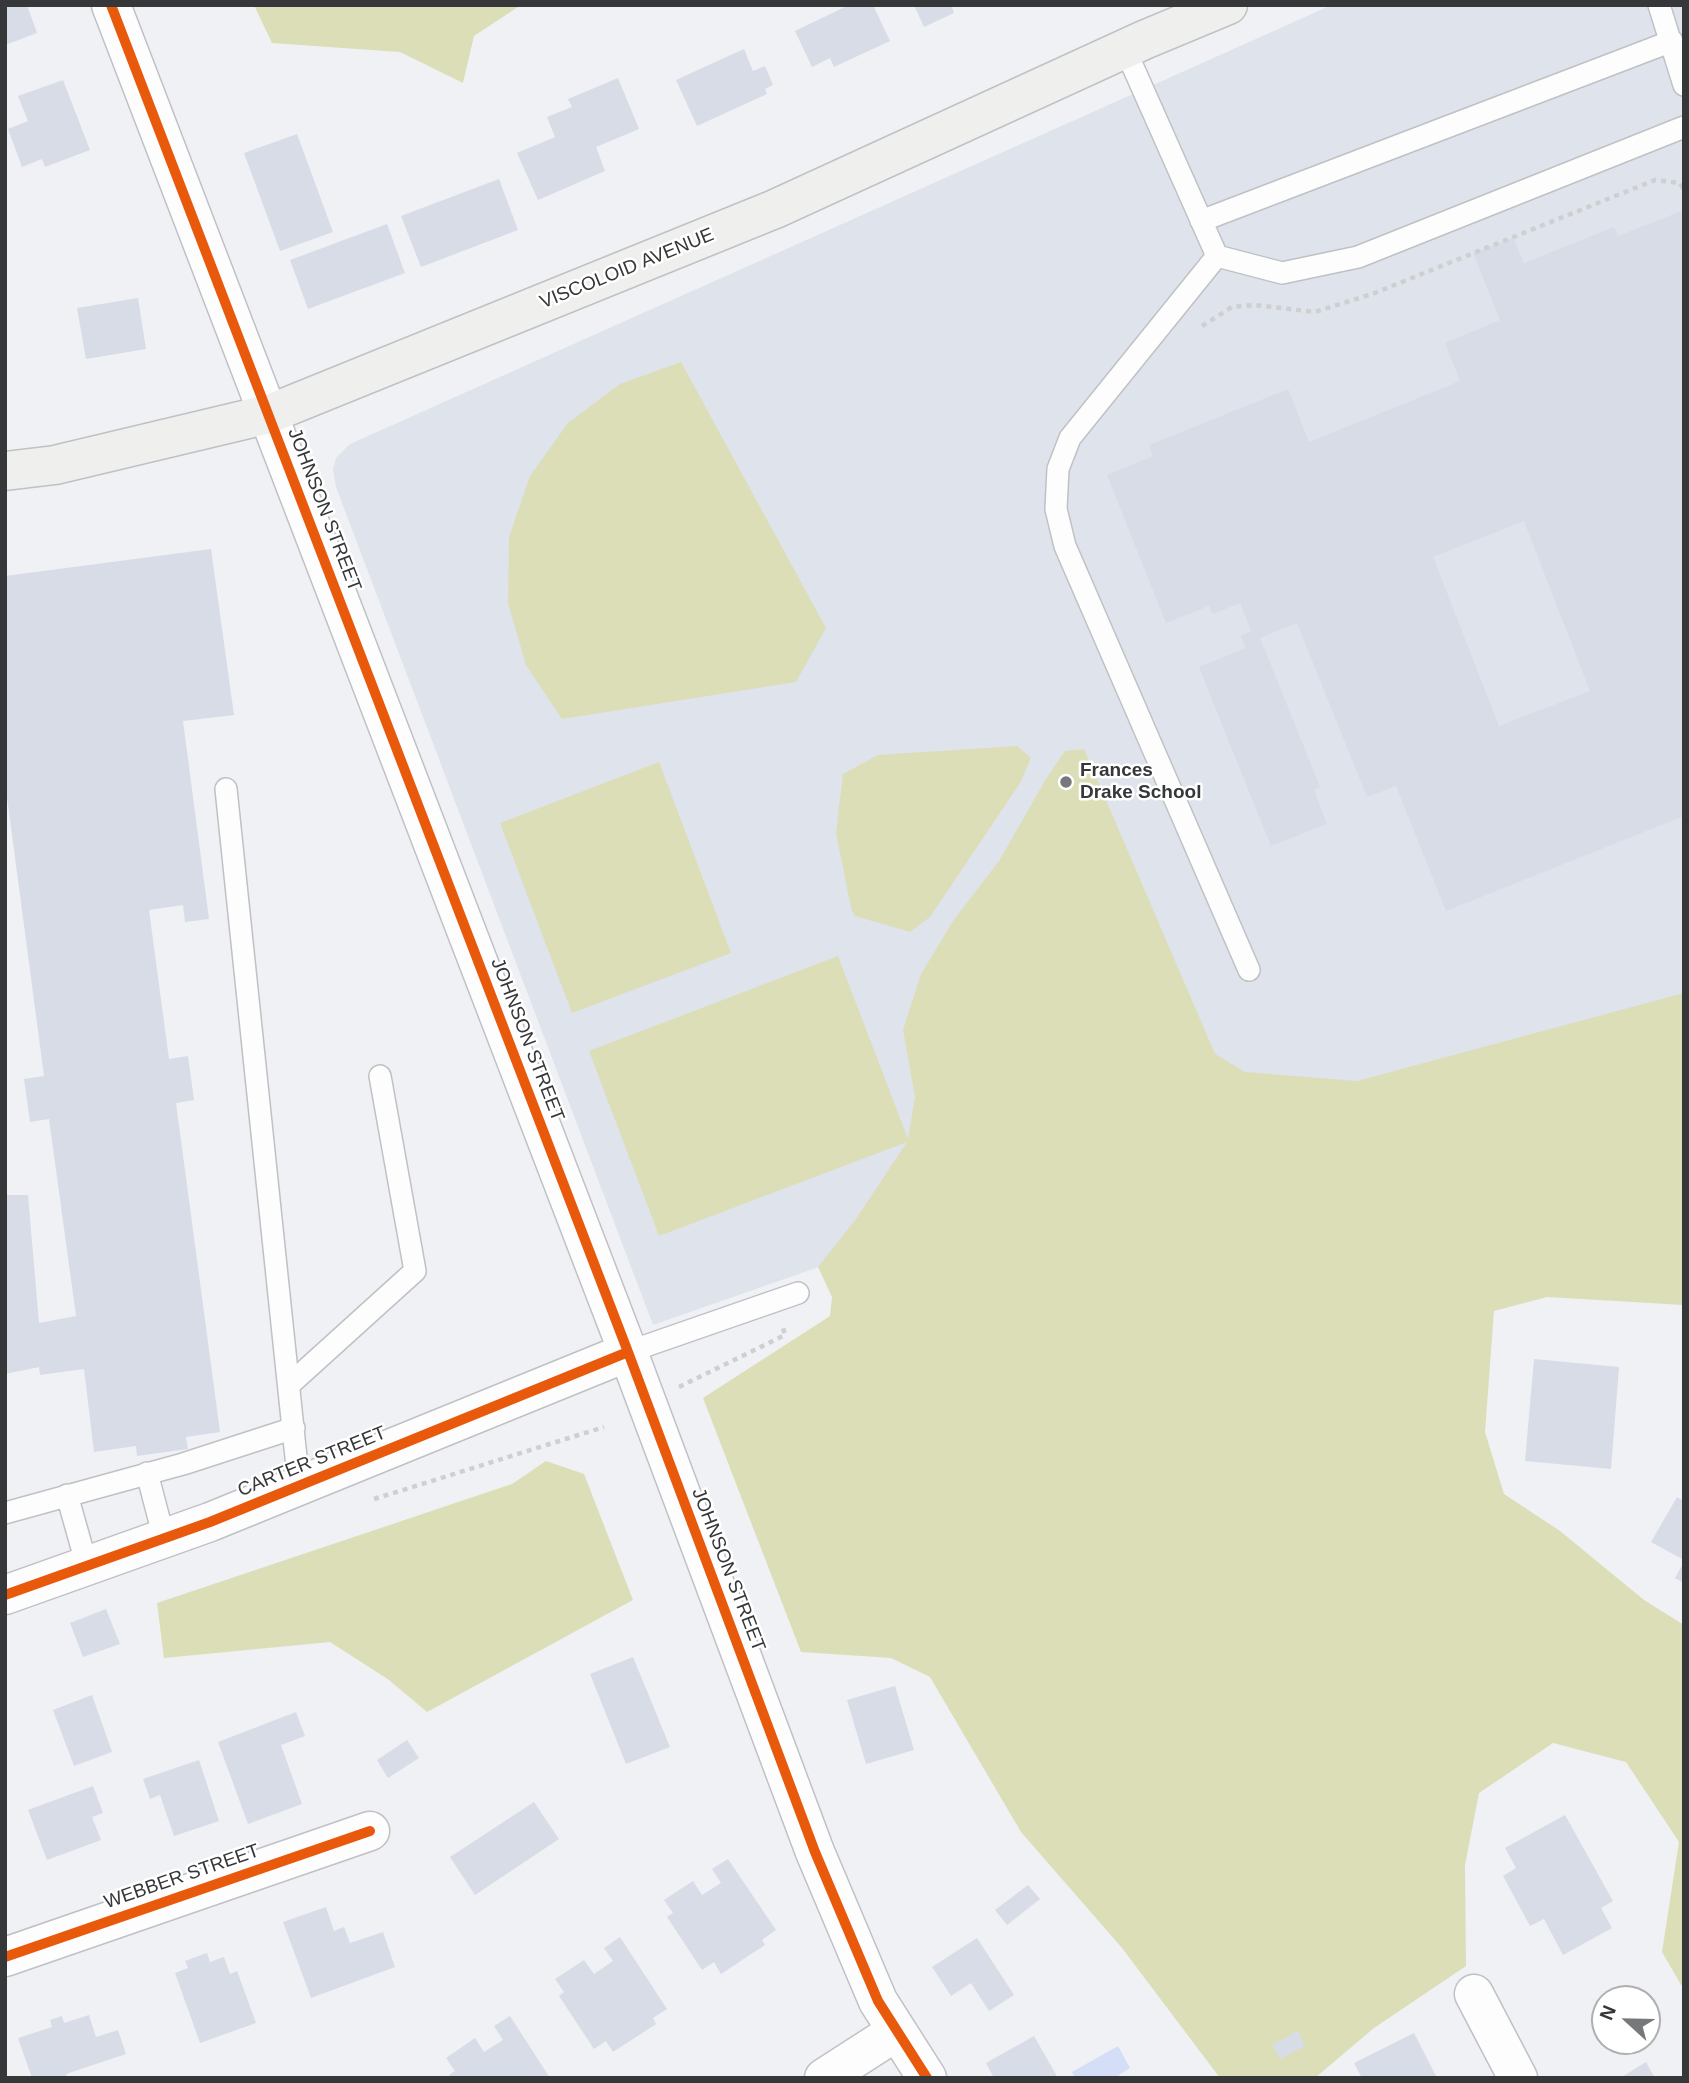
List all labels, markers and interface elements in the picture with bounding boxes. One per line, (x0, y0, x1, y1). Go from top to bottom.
street label: VISCOLOID AVENUE (537, 224, 717, 314)
street label: JOHNSON STREET (282, 425, 366, 595)
place label: Frances Drake School (1080, 760, 1201, 804)
marker: Frances Drake School (1058, 774, 1074, 790)
street label: JOHNSON STREET (485, 955, 569, 1125)
street label: CARTER STREET (234, 1422, 390, 1502)
street label: JOHNSON STREET (686, 1485, 770, 1655)
street label: WEBBER STREET (101, 1840, 263, 1914)
north arrow (1591, 1985, 1661, 2055)
text: N (1596, 2002, 1620, 2023)

